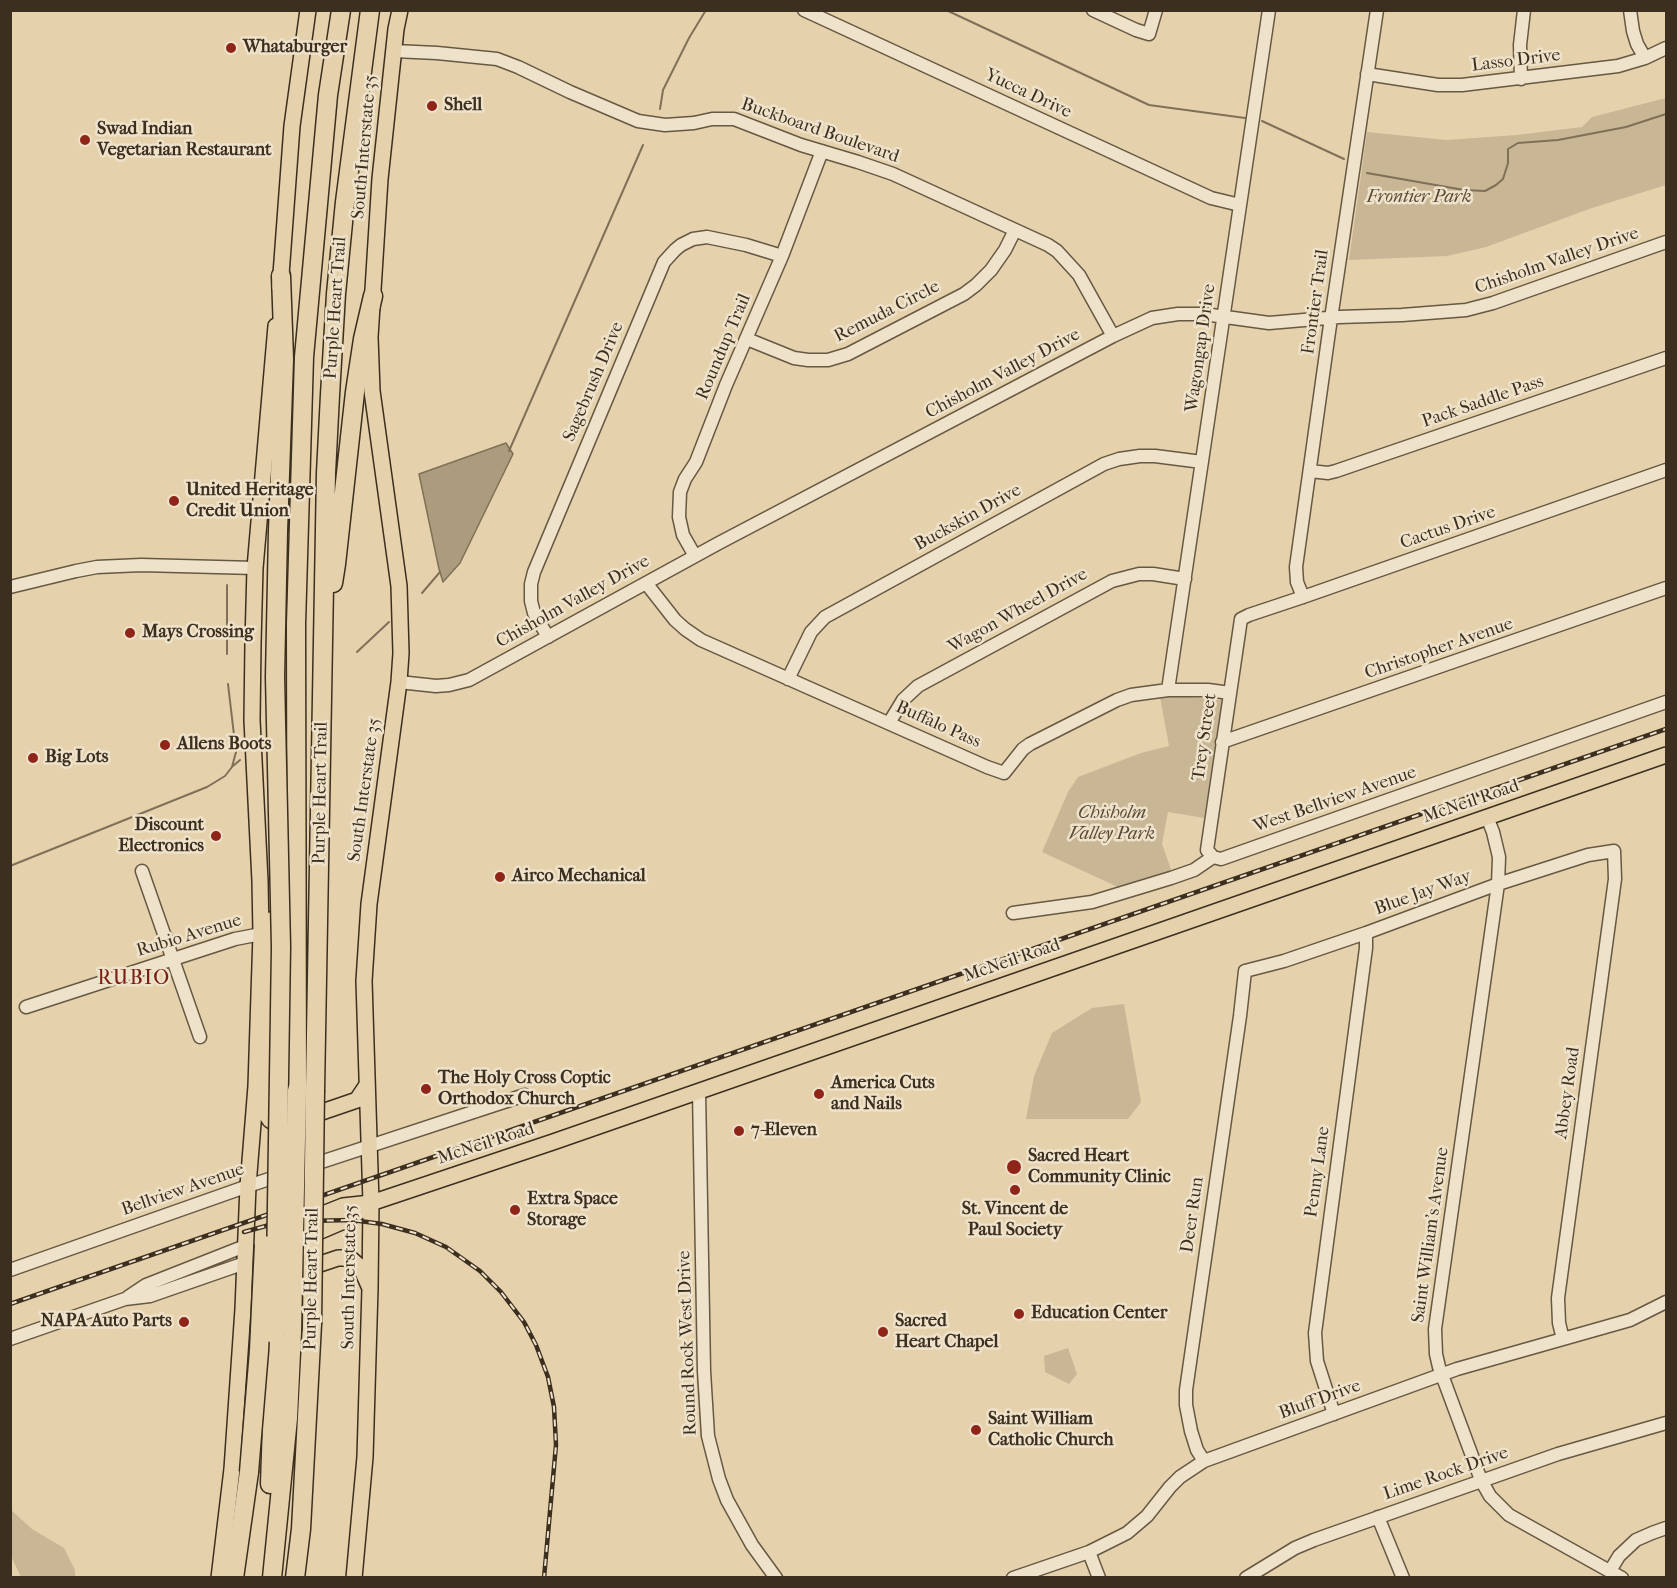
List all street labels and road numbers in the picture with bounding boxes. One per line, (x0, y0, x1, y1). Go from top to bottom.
street label: Lasso Drive (1470, 45, 1562, 77)
street label: Yucca Drive (981, 65, 1075, 123)
street label: South Interstate 35 (348, 74, 382, 220)
street label: Buckboard Boulevard (738, 94, 902, 168)
street label: Chisholm Valley Drive (1472, 223, 1642, 299)
street label: Purple Heart Trail (320, 236, 352, 380)
street label: Frontier Trail (1298, 248, 1334, 356)
street label: Remuda Circle (831, 276, 943, 348)
street label: Wagongap Drive (1181, 282, 1221, 414)
street label: Roundup Trail (692, 291, 756, 403)
street label: Sagebrush Drive (559, 319, 629, 445)
street label: Chisholm Valley Drive (922, 324, 1084, 424)
street label: Pack Saddle Pass (1419, 371, 1547, 433)
street label: Buckskin Drive (911, 480, 1025, 556)
street label: Cactus Drive (1397, 502, 1499, 554)
street label: Chisholm Valley Drive (493, 551, 653, 653)
street label: Wagon Wheel Drive (945, 564, 1091, 658)
street label: Christopher Avenue (1362, 613, 1516, 685)
street label: Trey Street (1188, 692, 1222, 782)
street label: Buffalo Pass (892, 697, 984, 753)
street label: South Interstate 35 (344, 717, 386, 863)
street label: Purple Heart Trail (309, 721, 333, 865)
street label: West Bellview Avenue (1251, 762, 1419, 838)
street label: McNeil Road (1420, 775, 1522, 829)
street label: Blue Jay Way (1372, 866, 1474, 920)
street label: Rubio Avenue (134, 910, 244, 962)
street label: McNeil Road (961, 934, 1063, 988)
street label: Abbey Road (1551, 1046, 1585, 1140)
street label: McNeil Road (435, 1118, 537, 1170)
street label: Penny Lane (1301, 1125, 1335, 1219)
street label: Saint William's Avenue (1408, 1146, 1454, 1324)
street label: Bellview Avenue (119, 1159, 247, 1221)
street label: Deer Run (1177, 1176, 1209, 1254)
street label: South Interstate 35 (338, 1204, 362, 1350)
street label: Purple Heart Trail (300, 1207, 324, 1351)
street label: Round Rock West Drive (674, 1250, 702, 1436)
street label: Bluff Drive (1276, 1375, 1364, 1425)
street label: Lime Rock Drive (1381, 1443, 1511, 1505)

